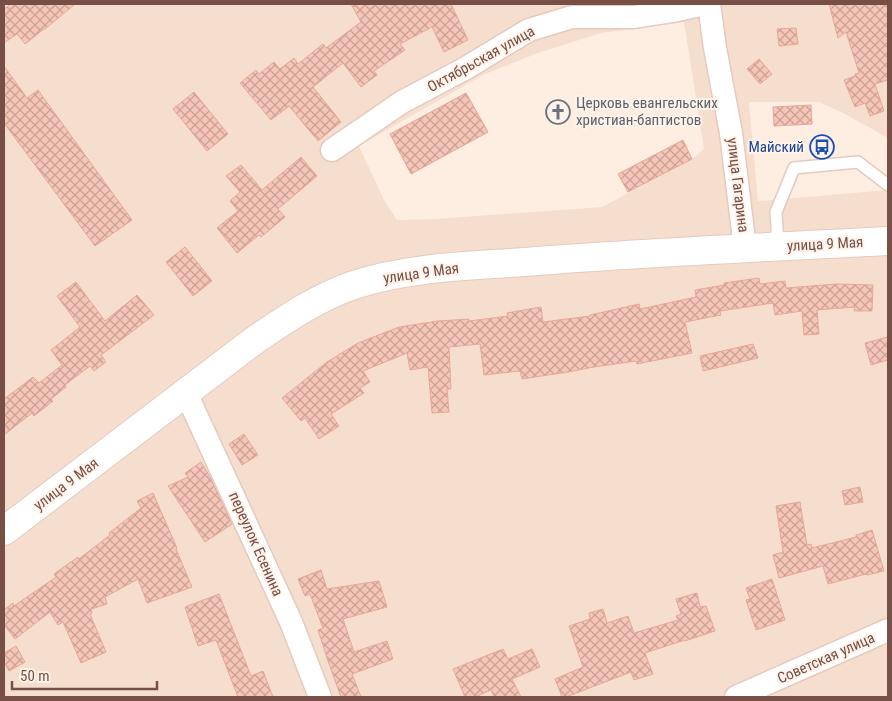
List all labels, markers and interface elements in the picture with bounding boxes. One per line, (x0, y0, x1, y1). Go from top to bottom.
street label: Октябрьская улица (424, 22, 538, 96)
place label: Церковь евангельских христиан-баптистов (576, 94, 718, 129)
church icon: Церковь евангельских христиан-баптистов (545, 99, 571, 125)
bus stop icon: Майский (809, 134, 835, 160)
street label: улица Гагарина (723, 137, 753, 233)
place label: Майский (748, 138, 804, 156)
street label: улица 9 Мая (786, 233, 864, 255)
street label: улица 9 Мая (382, 259, 460, 287)
street label: улица 9 Мая (30, 454, 102, 514)
street label: переулок Есенина (225, 489, 287, 599)
street label: Советская улица (775, 629, 877, 687)
scale bar (12, 658, 158, 690)
text: 50 m (20, 667, 50, 685)

